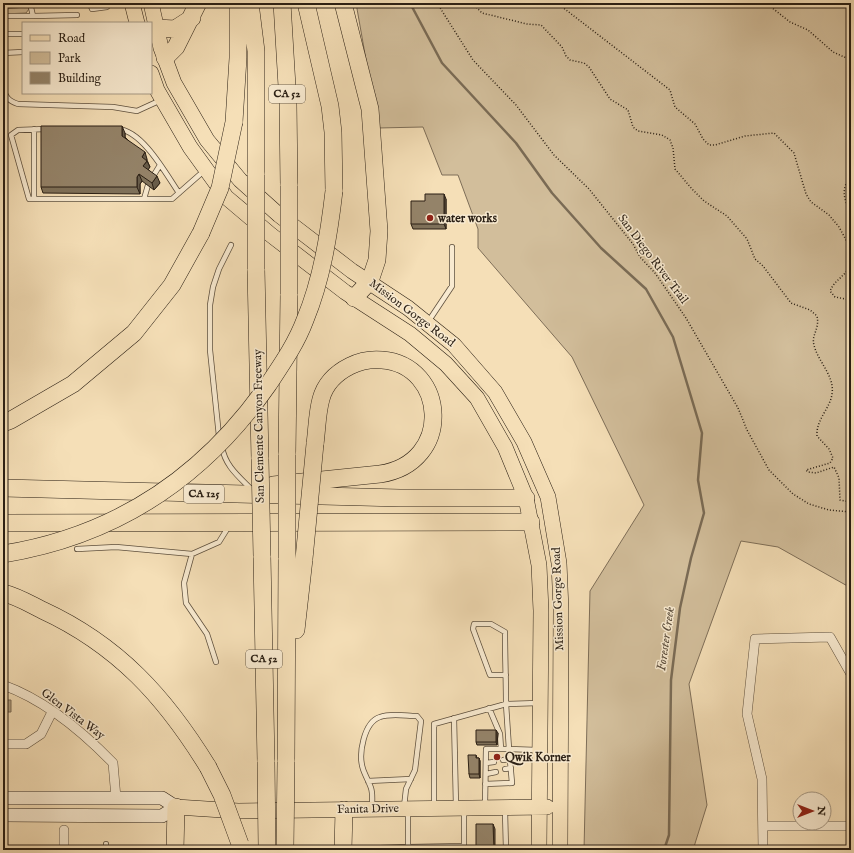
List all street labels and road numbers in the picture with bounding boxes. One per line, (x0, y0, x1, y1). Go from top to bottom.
road number: CA 52 (269, 85, 305, 103)
street label: San Diego River Trail (614, 211, 692, 307)
street label: Mission Gorge Road (366, 276, 458, 351)
street label: San Clemente Canyon Freeway (250, 349, 268, 503)
road number: CA 125 (184, 485, 224, 503)
street label: Mission Gorge Road (549, 546, 567, 651)
road number: CA 52 (246, 650, 282, 668)
street label: Glen Vista Way (38, 685, 108, 743)
street label: Fanita Drive (337, 801, 400, 817)

